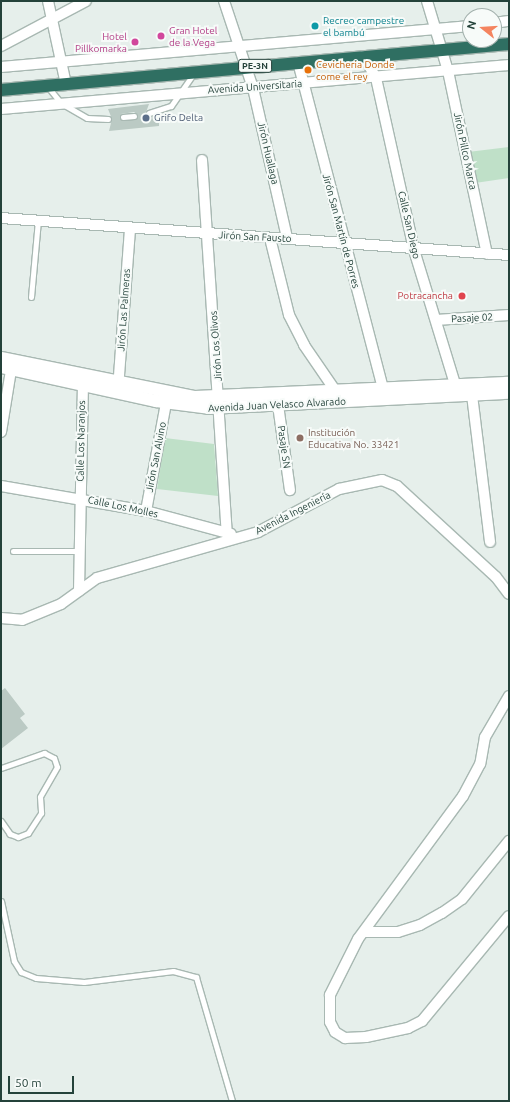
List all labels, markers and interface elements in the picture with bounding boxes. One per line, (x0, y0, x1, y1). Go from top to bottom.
north arrow (462, 8, 502, 48)
place label: Recreo campestre el bambú (323, 14, 404, 38)
text: N (465, 19, 478, 30)
marker: Recreo campestre el bambú (310, 21, 320, 31)
place label: Gran Hotel de la Vega (169, 24, 217, 48)
place label: Hotel Pillkomarka (75, 30, 127, 54)
marker: Gran Hotel de la Vega (156, 31, 166, 41)
marker: Hotel Pillkomarka (130, 37, 140, 47)
place label: Cevicheria Donde come el rey (316, 58, 394, 82)
road number: PE-3N (238, 59, 272, 73)
marker: Cevicheria Donde come el rey (303, 65, 313, 75)
street label: Avenida Universitaria (207, 78, 303, 96)
street label: Jirón Pillco Marca (451, 111, 479, 191)
place label: Grifo Delta (154, 112, 203, 124)
marker: Grifo Delta (141, 113, 151, 123)
street label: Jirón Huallaga (255, 120, 281, 186)
street label: Jirón San Martín de Porres (320, 172, 362, 290)
street label: Calle San Diego (395, 190, 423, 260)
street label: Jirón San Fausto (218, 229, 292, 245)
street label: Jirón Las Palmeras (115, 268, 133, 352)
place label: Potracancha (397, 290, 453, 302)
marker: Potracancha (456, 290, 468, 302)
street label: Jirón Los Olivos (208, 310, 224, 382)
street label: Pasaje 02 (451, 311, 493, 325)
street label: Avenida Juan Velasco Alvarado (208, 395, 346, 415)
street label: Calle Los Naranjos (74, 400, 88, 482)
street label: Jirón San Alvino (143, 421, 169, 493)
street label: Pasaje SN (275, 425, 293, 469)
place label: Institución Educativa No. 33421 (308, 426, 399, 450)
marker: Institución Educativa No. 33421 (295, 433, 305, 443)
street label: Avenida Ingeniería (253, 489, 333, 537)
street label: Calle Los Molles (87, 494, 159, 520)
scale bar (10, 1068, 76, 1094)
text: 50 m (15, 1076, 42, 1089)

